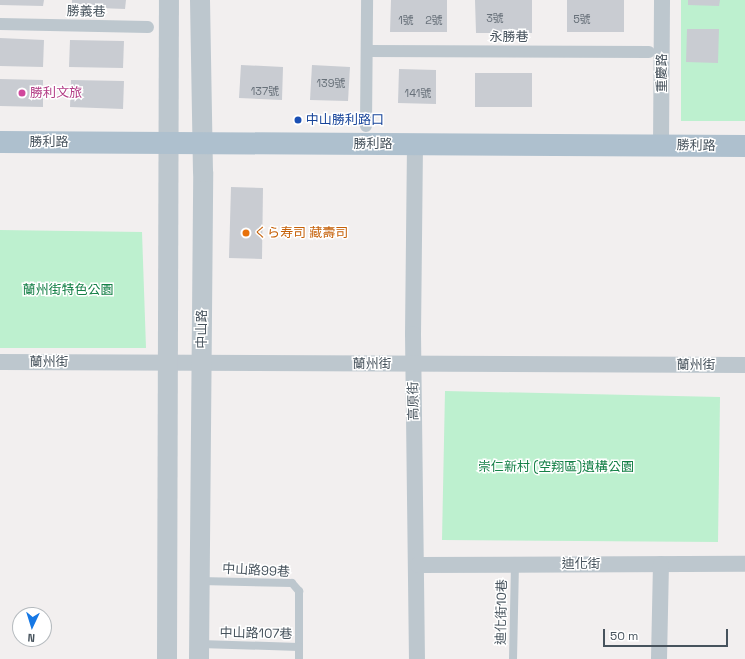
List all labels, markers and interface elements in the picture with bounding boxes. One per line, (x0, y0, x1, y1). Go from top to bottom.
street label: 勝義巷 (66, 4, 106, 20)
house number: 3號 (486, 11, 504, 25)
house number: 5號 (573, 12, 591, 26)
house number: 1號 (398, 13, 414, 27)
house number: 2號 (425, 13, 443, 27)
street label: 永勝巷 (490, 29, 528, 45)
street label: 重慶路 (654, 54, 670, 92)
house number: 139號 (317, 76, 345, 90)
house number: 137號 (251, 84, 279, 98)
place label: 勝利文旅 (30, 85, 82, 101)
house number: 141號 (405, 86, 431, 100)
marker: 勝利文旅 (17, 88, 27, 98)
place label: 中山勝利路口 (306, 112, 384, 128)
marker: 中山勝利路口 (293, 115, 303, 125)
street label: 勝利路 (30, 134, 68, 150)
street label: 勝利路 (354, 136, 392, 152)
street label: 勝利路 (676, 138, 716, 154)
place label: くら寿司 藏壽司 (254, 225, 348, 241)
marker: くら寿司 藏壽司 (241, 228, 251, 238)
park label: 蘭州街特色公園 (23, 282, 113, 298)
street label: 中山路 (194, 310, 210, 348)
street label: 蘭州街 (30, 354, 68, 370)
street label: 蘭州街 (353, 356, 391, 372)
street label: 蘭州街 (677, 357, 715, 373)
street label: 高原街 (406, 381, 422, 421)
park label: 崇仁新村 (空翔區)遺構公園 (478, 459, 634, 475)
street label: 迪化街 (562, 556, 600, 572)
street label: 中山路99巷 (222, 561, 290, 581)
street label: 迪化街10巷 (494, 579, 510, 645)
north arrow (12, 607, 52, 647)
scale bar (605, 621, 730, 647)
street label: 中山路107巷 (219, 626, 293, 642)
text: 50 m (610, 628, 638, 644)
text: N (27, 631, 35, 645)

